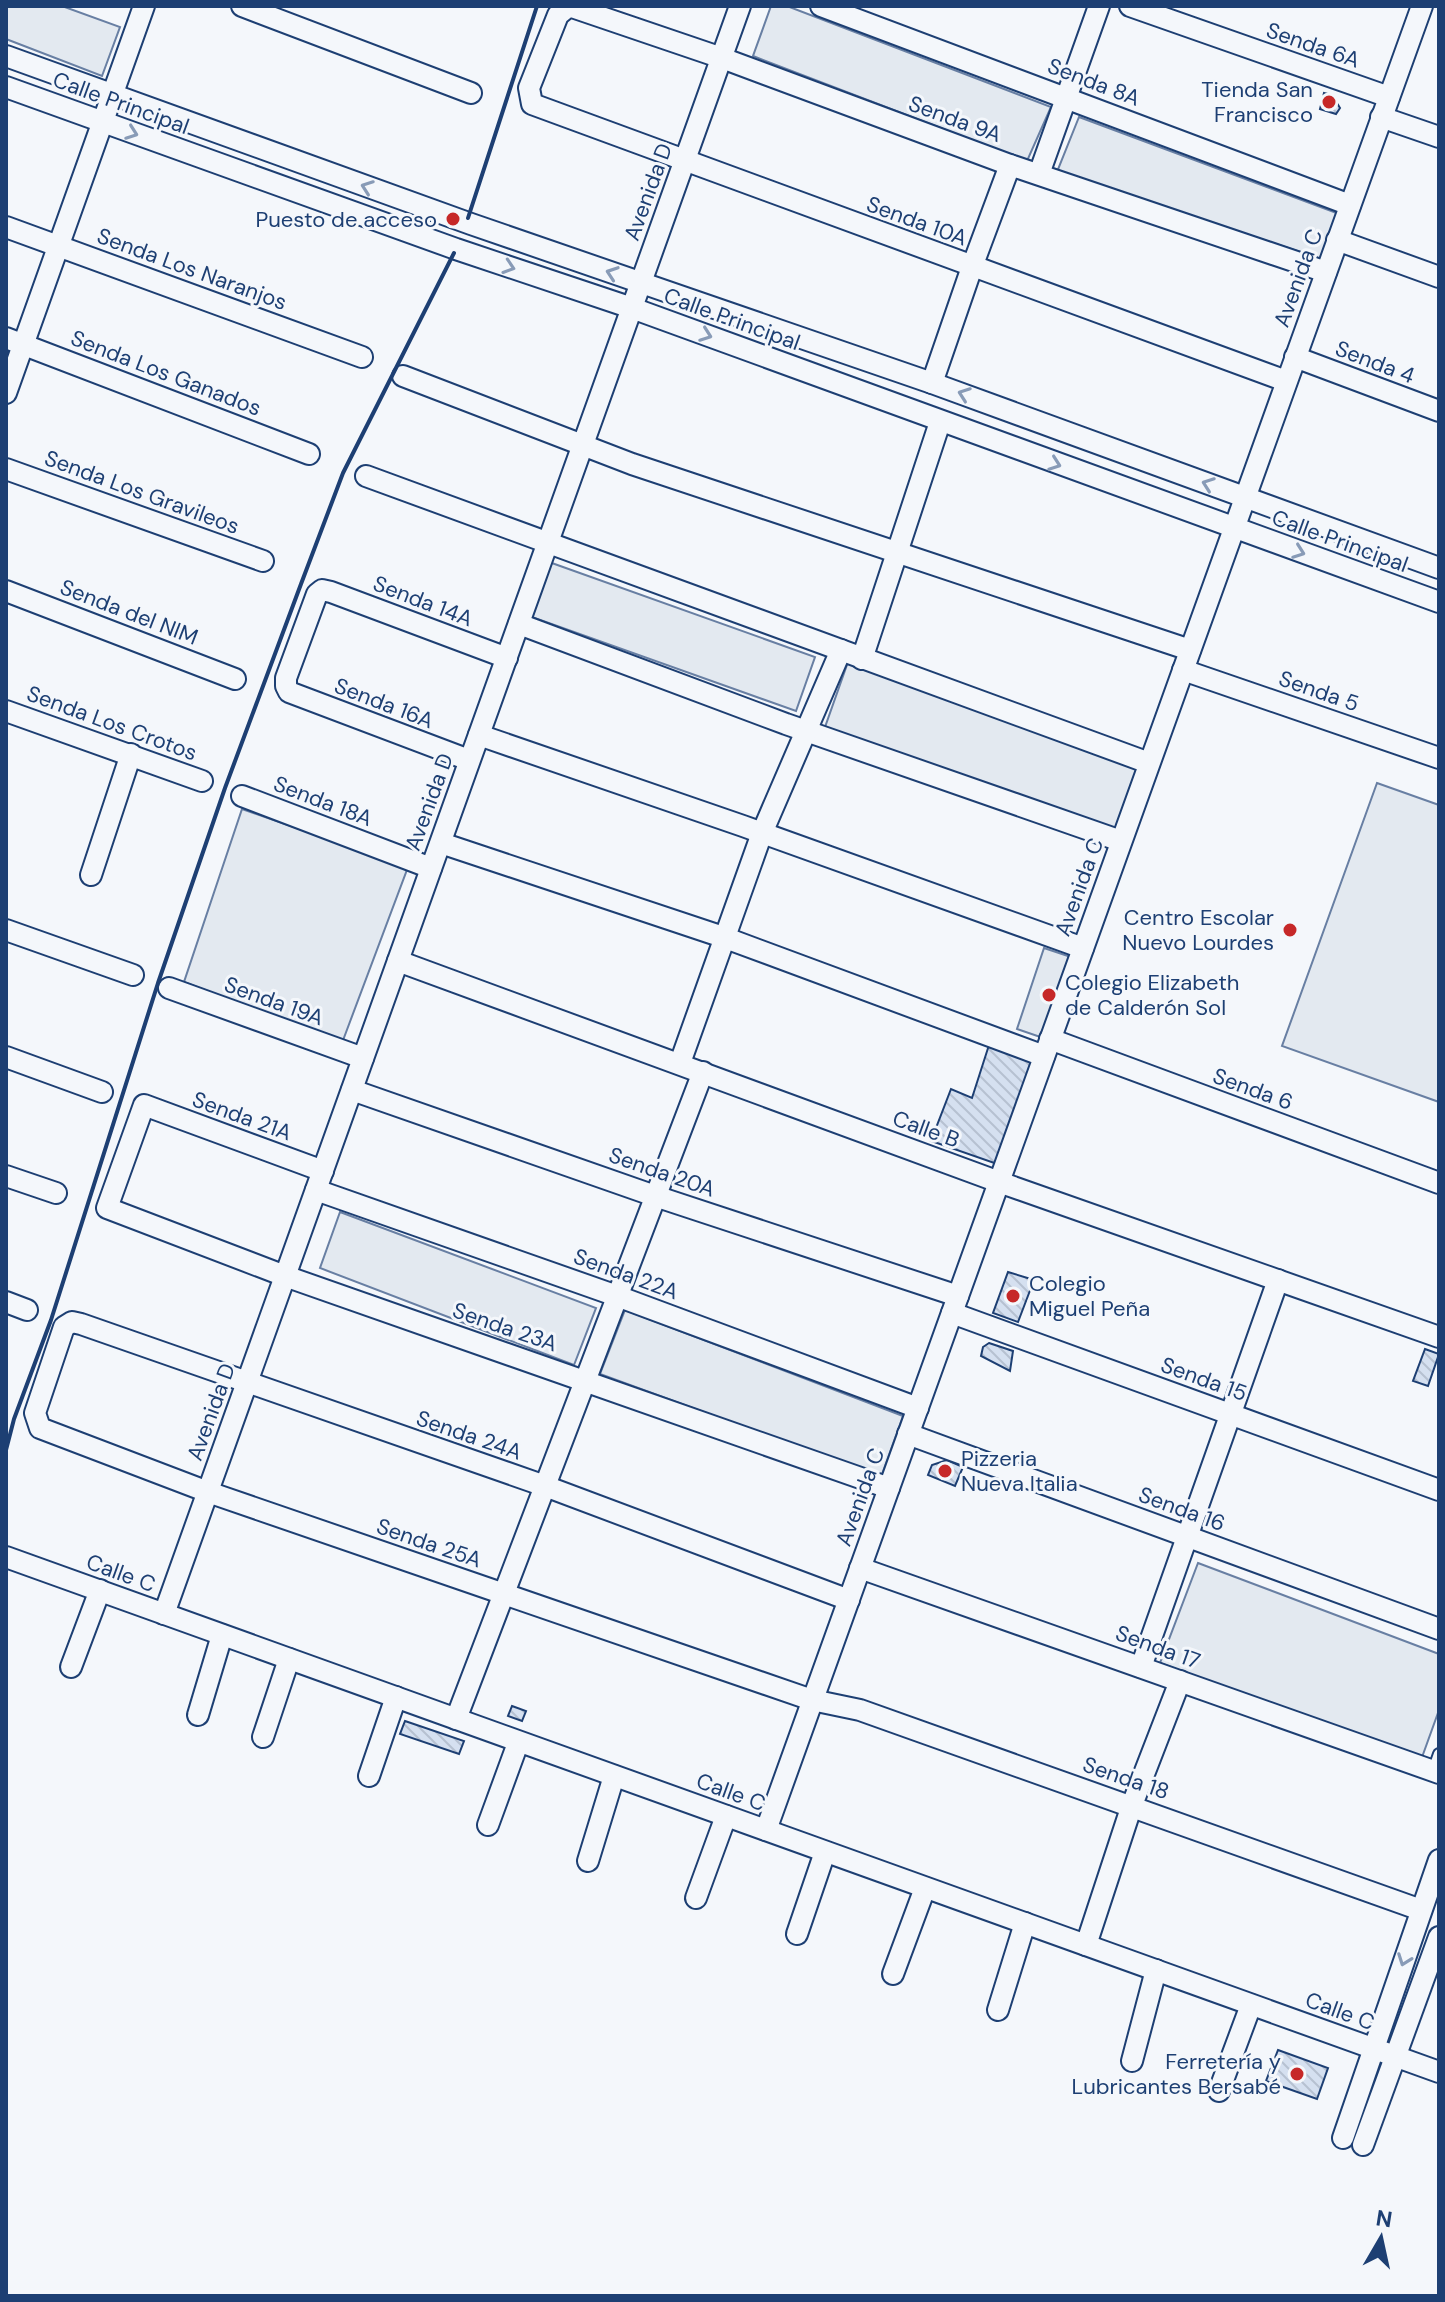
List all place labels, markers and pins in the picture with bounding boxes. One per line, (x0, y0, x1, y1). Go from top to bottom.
place label: Tienda San Francisco (1201, 75, 1313, 129)
marker: Tienda San Francisco (1320, 93, 1338, 111)
place label: Puesto de acceso (255, 205, 437, 234)
marker: Puesto de acceso (444, 210, 462, 228)
place label: Centro Escolar Nuevo Lourdes (1122, 903, 1274, 957)
marker: Centro Escolar Nuevo Lourdes (1281, 921, 1299, 939)
place label: Colegio Elizabeth de Calderón Sol (1065, 968, 1239, 1022)
marker: Colegio Elizabeth de Calderón Sol (1040, 986, 1058, 1004)
place label: Colegio Miguel Peña (1029, 1269, 1150, 1323)
marker: Colegio Miguel Peña (1004, 1287, 1022, 1305)
place label: Pizzeria Nueva Italia (961, 1444, 1078, 1498)
marker: Pizzeria Nueva Italia (936, 1462, 954, 1480)
place label: Ferretería y Lubricantes Bersabé (1072, 2047, 1281, 2101)
marker: Ferretería y Lubricantes Bersabé (1288, 2065, 1306, 2083)

